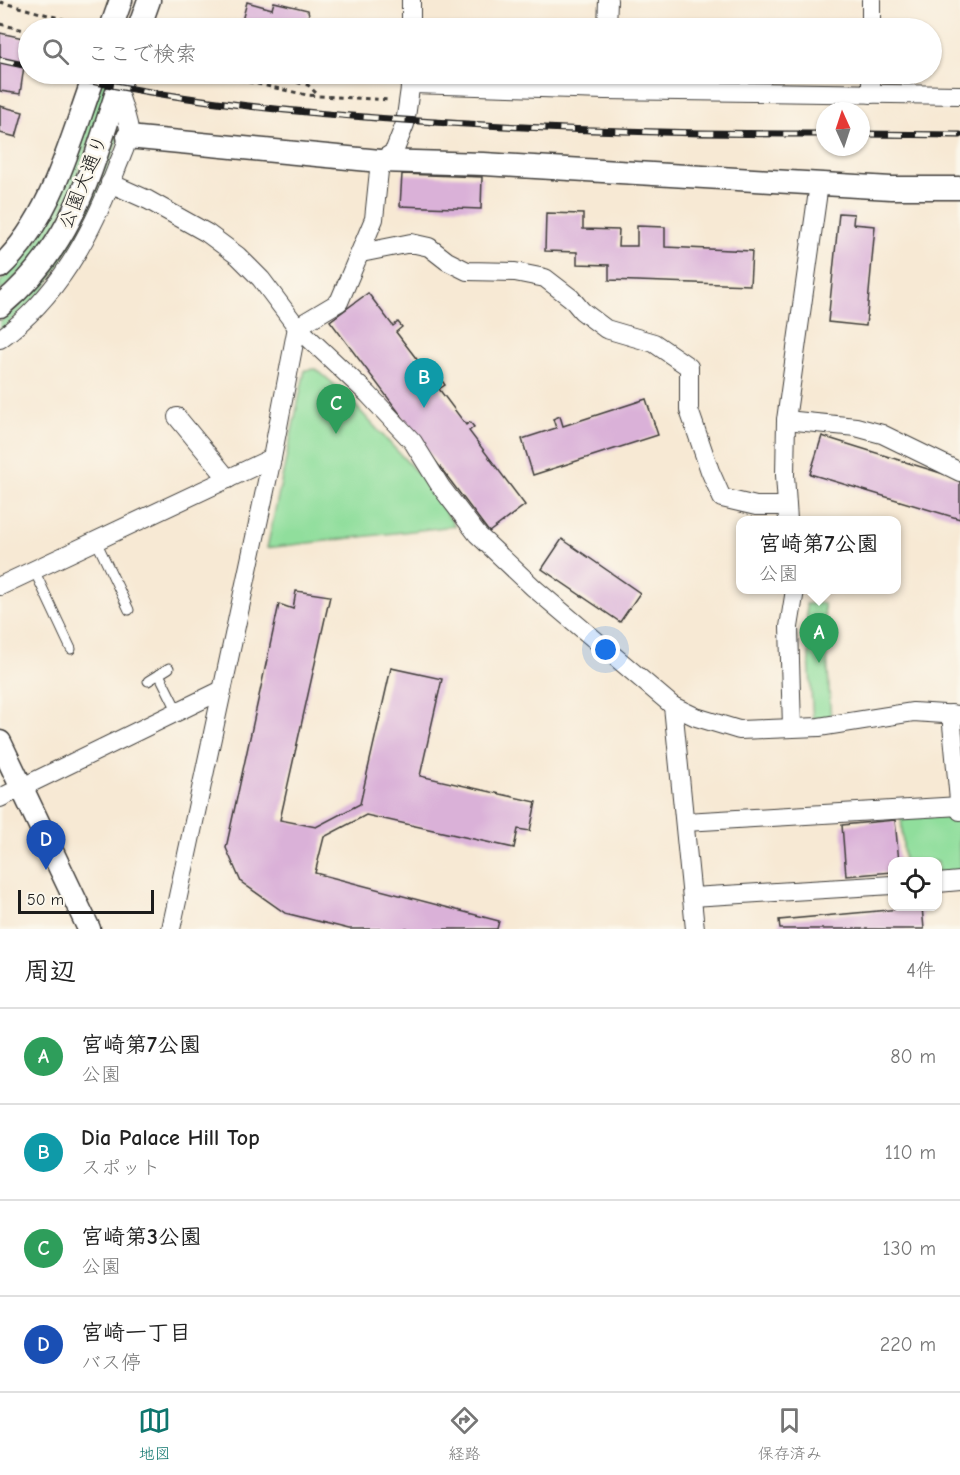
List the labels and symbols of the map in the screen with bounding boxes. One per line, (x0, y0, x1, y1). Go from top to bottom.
north arrow (816, 102, 870, 156)
street label: 公園大通り (54, 131, 112, 233)
pin: B (404, 358, 444, 408)
pin: C (316, 384, 356, 434)
pin: A (800, 614, 838, 663)
your location (591, 635, 620, 664)
pin: D (26, 820, 66, 870)
scale bar (18, 887, 154, 914)

